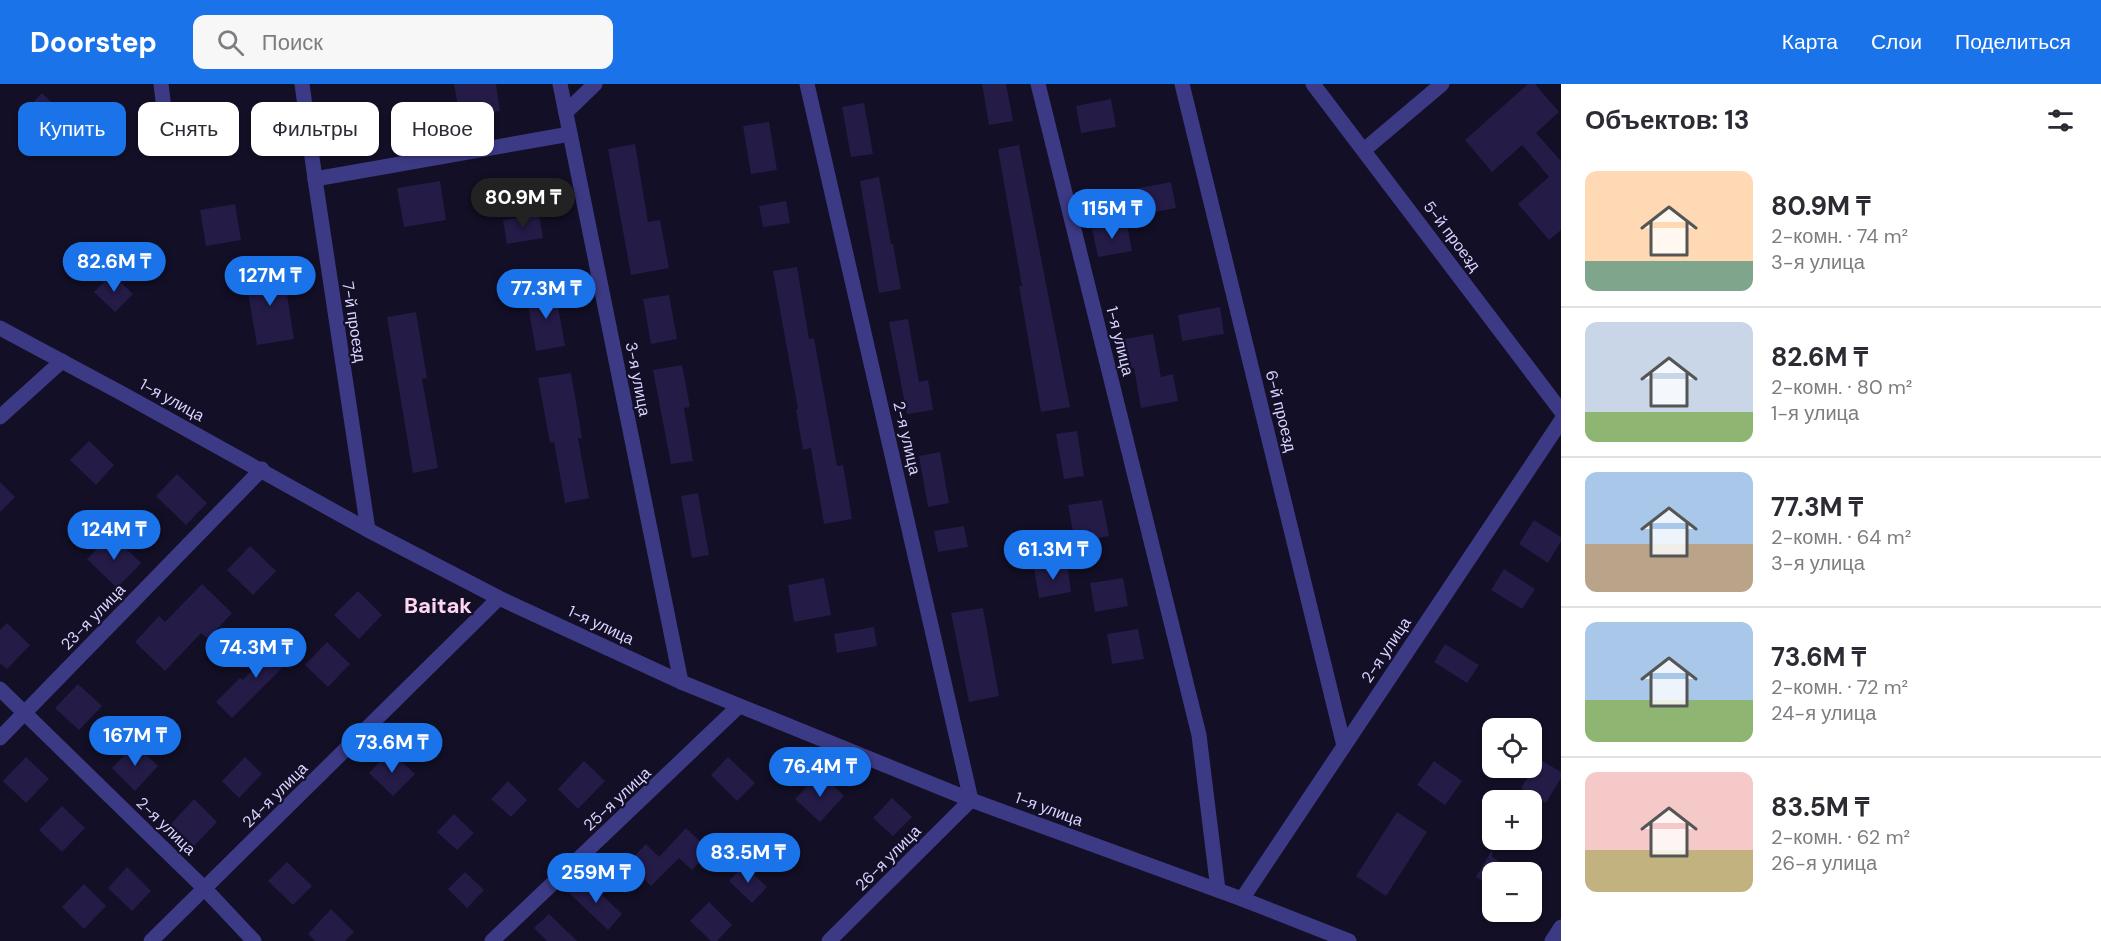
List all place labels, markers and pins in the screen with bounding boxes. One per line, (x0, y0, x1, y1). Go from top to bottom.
pin: 80.9M ₸ (468, 178, 578, 229)
pin: 115M ₸ (1063, 189, 1161, 240)
pin: 82.6M ₸ (59, 242, 169, 293)
pin: 127M ₸ (221, 256, 319, 307)
pin: 77.3M ₸ (491, 269, 601, 320)
pin: 124M ₸ (65, 510, 163, 561)
pin: 61.3M ₸ (998, 530, 1108, 581)
pin: 74.3M ₸ (201, 628, 311, 679)
pin: 167M ₸ (86, 716, 184, 767)
pin: 73.6M ₸ (337, 723, 447, 774)
pin: 76.4M ₸ (765, 747, 875, 798)
pin: 83.5M ₸ (693, 833, 803, 884)
pin: 259M ₸ (547, 853, 645, 904)

